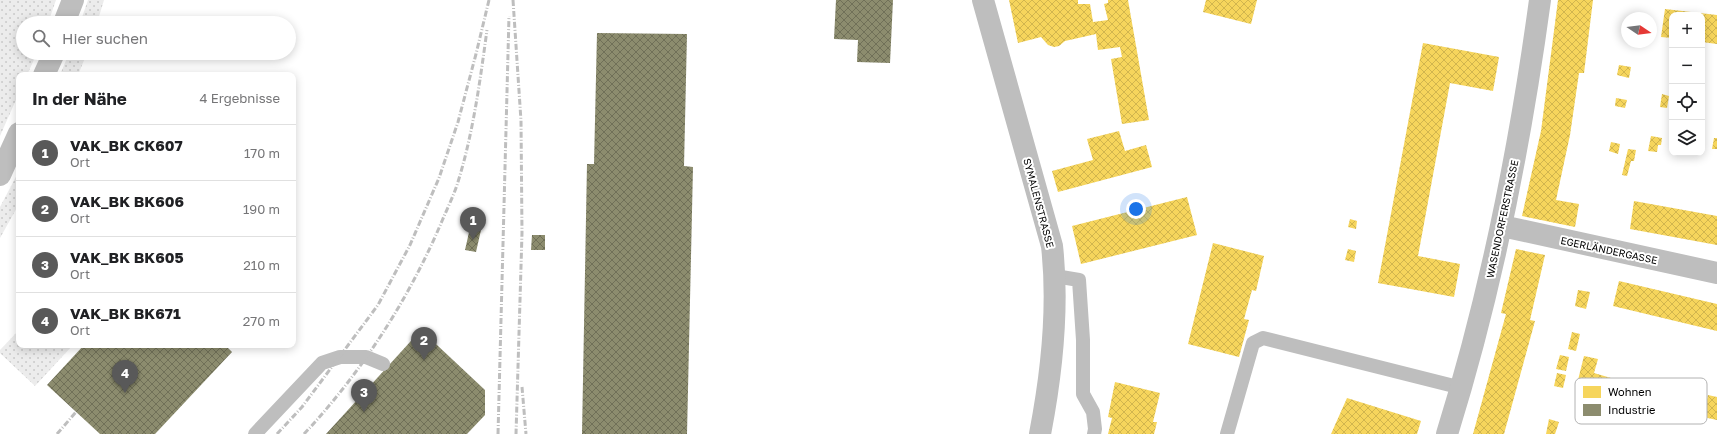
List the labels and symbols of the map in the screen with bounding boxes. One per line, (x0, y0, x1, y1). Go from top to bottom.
north arrow (1621, 12, 1657, 48)
street label: SYMALENSTRASSE (1021, 157, 1057, 249)
street label: WASENDORFERSTRASSE (1484, 159, 1520, 279)
your location (1126, 199, 1146, 219)
pin: 1 (460, 207, 486, 240)
street label: EGERLÄNDERGASSE (1560, 233, 1659, 266)
pin: 2 (411, 327, 437, 360)
pin: 4 (112, 360, 138, 393)
legend (1575, 378, 1707, 424)
pin: 3 (351, 379, 377, 412)
text: Wohnen (1608, 385, 1651, 398)
text: Industrie (1608, 403, 1656, 416)

